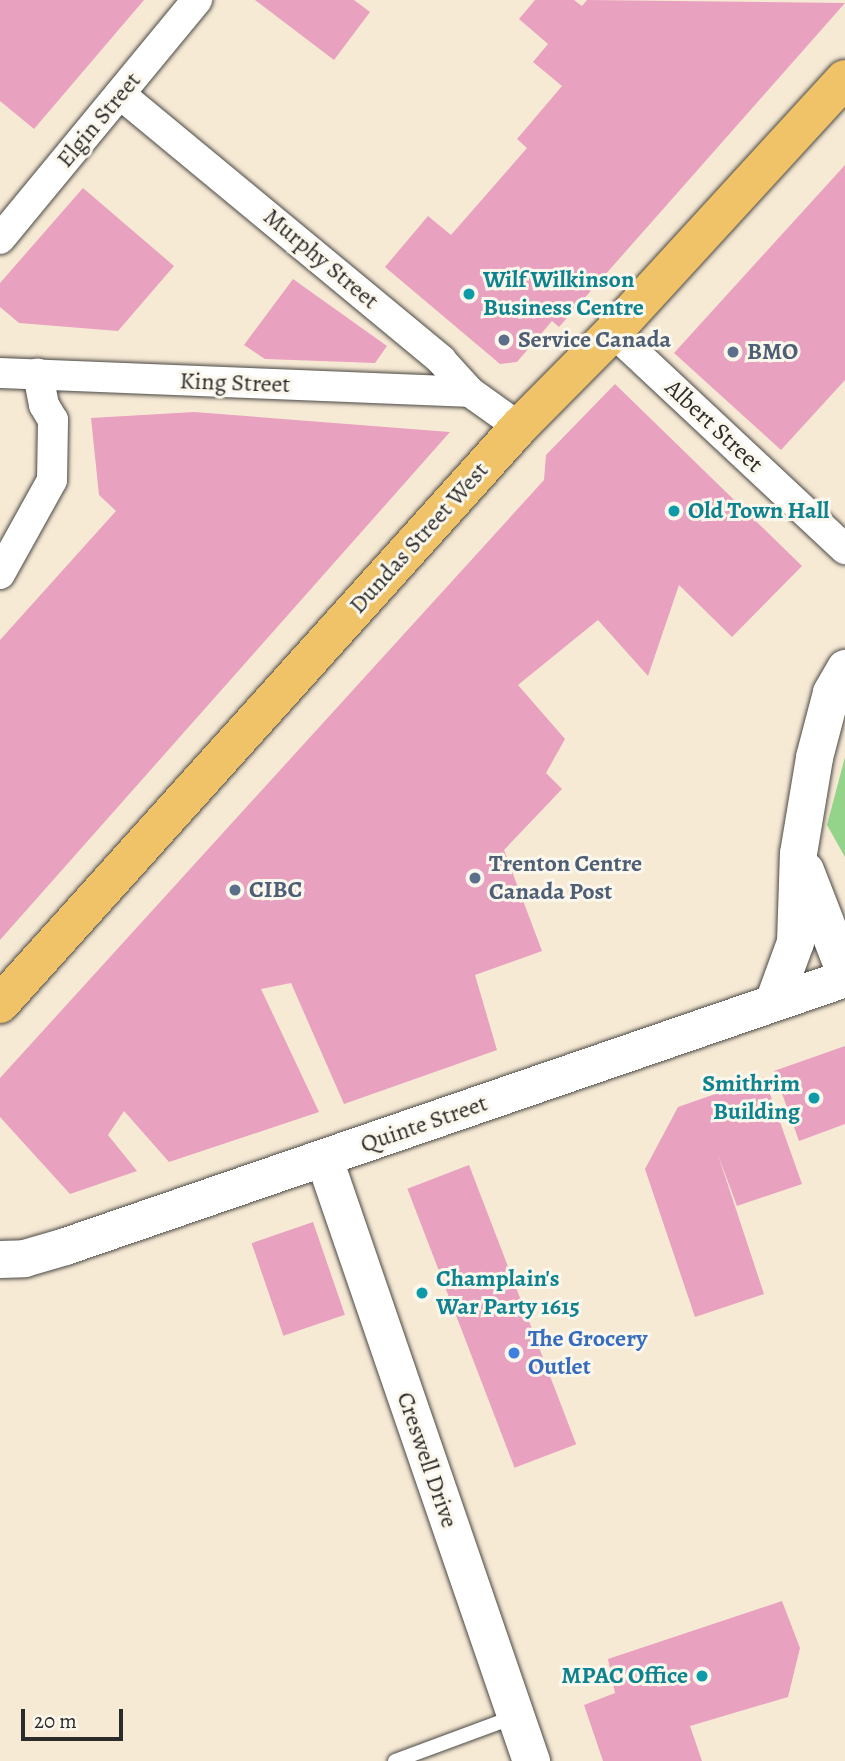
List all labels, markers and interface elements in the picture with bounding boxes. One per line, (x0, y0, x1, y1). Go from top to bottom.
street label: Elgin Street (51, 66, 147, 174)
street label: Murphy Street (258, 202, 384, 316)
place label: Wilf Wilkinson Business Centre (483, 266, 644, 322)
marker: Wilf Wilkinson Business Centre (461, 286, 477, 302)
place label: Service Canada (518, 326, 671, 354)
marker: Service Canada (496, 332, 512, 348)
place label: BMO (747, 338, 798, 366)
marker: BMO (725, 344, 741, 360)
street label: King Street (179, 367, 291, 399)
street label: Albert Street (659, 373, 769, 479)
street label: Dundas Street West (343, 456, 495, 620)
place label: Old Town Hall (688, 497, 829, 525)
marker: Old Town Hall (666, 503, 682, 519)
place label: Trenton Centre Canada Post (489, 850, 642, 906)
marker: Trenton Centre Canada Post (467, 870, 483, 886)
place label: CIBC (249, 876, 302, 904)
marker: CIBC (227, 882, 243, 898)
place label: Smithrim Building (702, 1070, 800, 1126)
street label: Quinte Street (357, 1089, 491, 1159)
marker: Smithrim Building (806, 1090, 822, 1106)
place label: Champlain's War Party 1615 (436, 1265, 580, 1321)
marker: Champlain's War Party 1615 (414, 1285, 430, 1301)
place label: The Grocery Outlet (528, 1325, 647, 1381)
marker: The Grocery Outlet (506, 1345, 522, 1361)
street label: Creswell Drive (390, 1388, 464, 1532)
place label: MPAC Office (561, 1662, 688, 1690)
marker: MPAC Office (694, 1668, 710, 1684)
scale bar (24, 1694, 126, 1738)
text: 20 m (34, 1707, 77, 1735)

